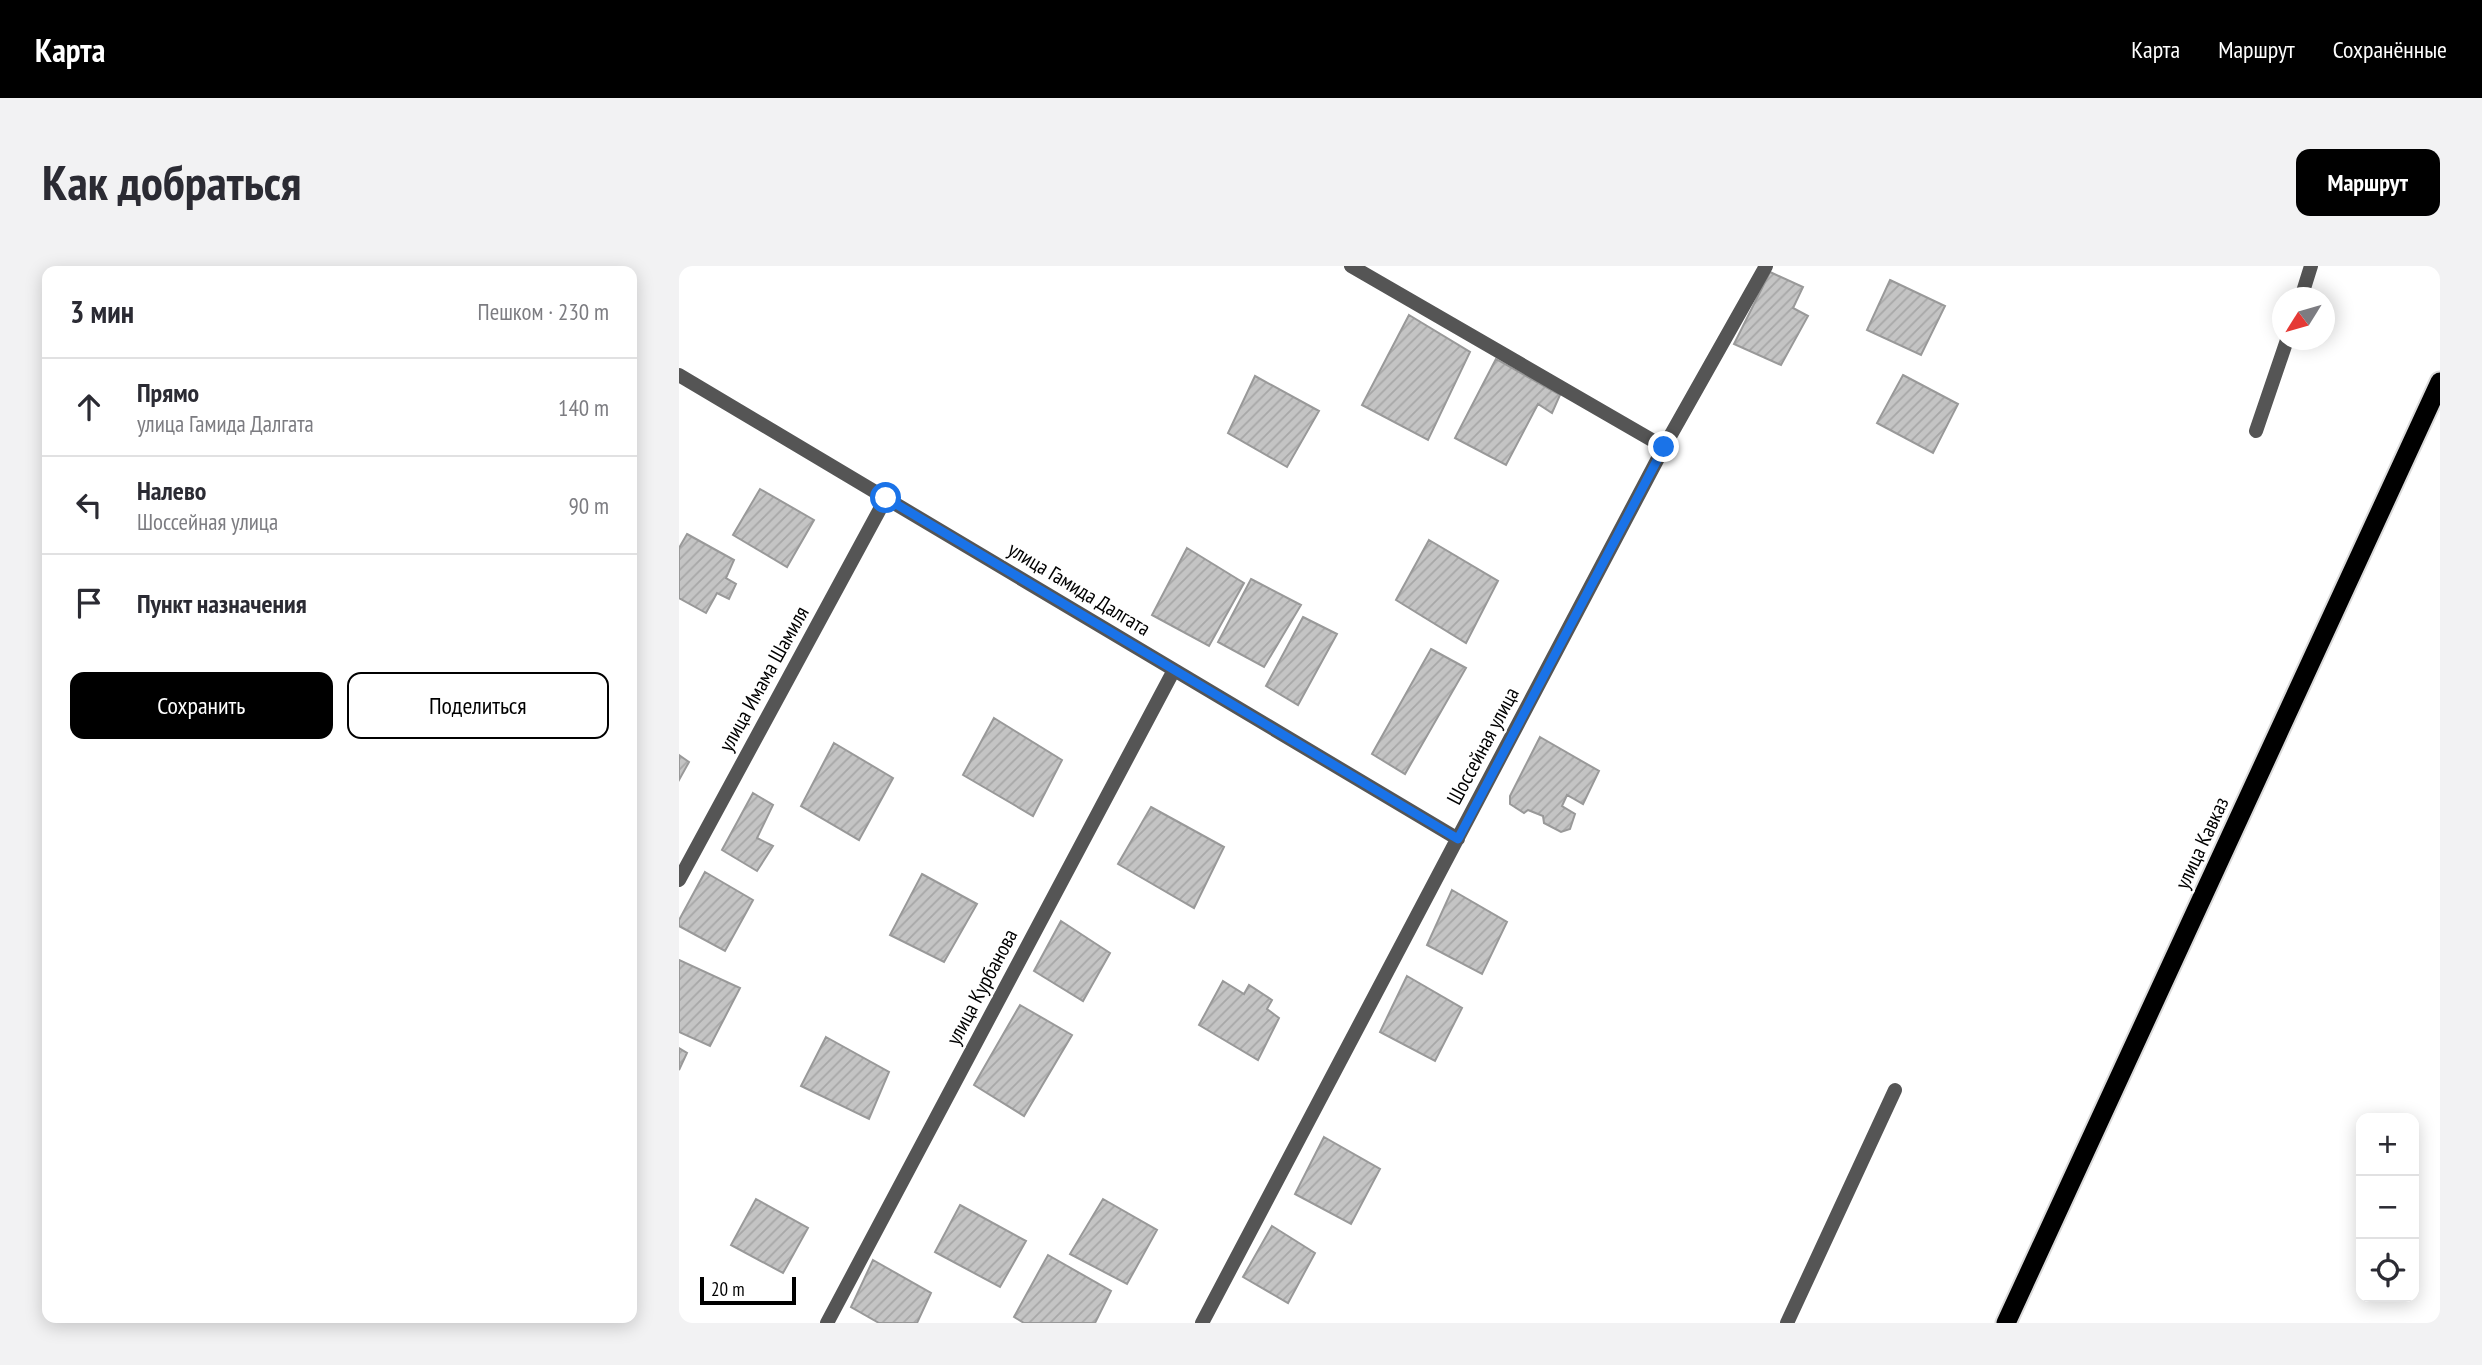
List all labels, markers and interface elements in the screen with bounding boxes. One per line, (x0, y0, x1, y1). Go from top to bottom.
text: Карта (35, 28, 105, 71)
text: Карта (2131, 34, 2180, 65)
text: Маршрут (2218, 34, 2295, 65)
text: Сохранённые (2333, 34, 2447, 65)
button: Маршрут (2296, 149, 2440, 216)
text: Как добраться (42, 150, 301, 214)
north arrow (2272, 287, 2335, 350)
text: 3 мин (70, 292, 134, 331)
text: Пешком · 230 m (478, 297, 609, 326)
text: Прямо (137, 376, 199, 409)
icon: ahead (70, 388, 108, 426)
text: 140 m (558, 393, 609, 422)
text: улица Гамида Далгата (137, 409, 314, 438)
route end (1648, 431, 1679, 462)
text: Налево (137, 474, 206, 507)
route start (870, 482, 901, 513)
icon: left (70, 486, 108, 524)
text: 90 m (568, 491, 609, 520)
text: Шоссейная улица (137, 507, 278, 536)
street label: улица Гамида Далгата (1003, 535, 1155, 642)
icon: arrive (70, 584, 108, 622)
text: Пункт назначения (137, 587, 307, 620)
street label: улица Имама Шамиля (712, 601, 815, 756)
button: Сохранить (70, 672, 333, 739)
button: Поделиться (347, 672, 609, 739)
street label: Шоссейная улица (1440, 682, 1525, 809)
street label: улица Кавказ (2168, 792, 2235, 893)
street label: улица Курбанова (940, 924, 1023, 1049)
map controls (2356, 1113, 2419, 1302)
button: + (2356, 1113, 2419, 1176)
button: − (2356, 1176, 2419, 1239)
button: locate (2356, 1239, 2419, 1302)
scale bar (700, 1274, 796, 1306)
text: 20 m (711, 1277, 745, 1301)

